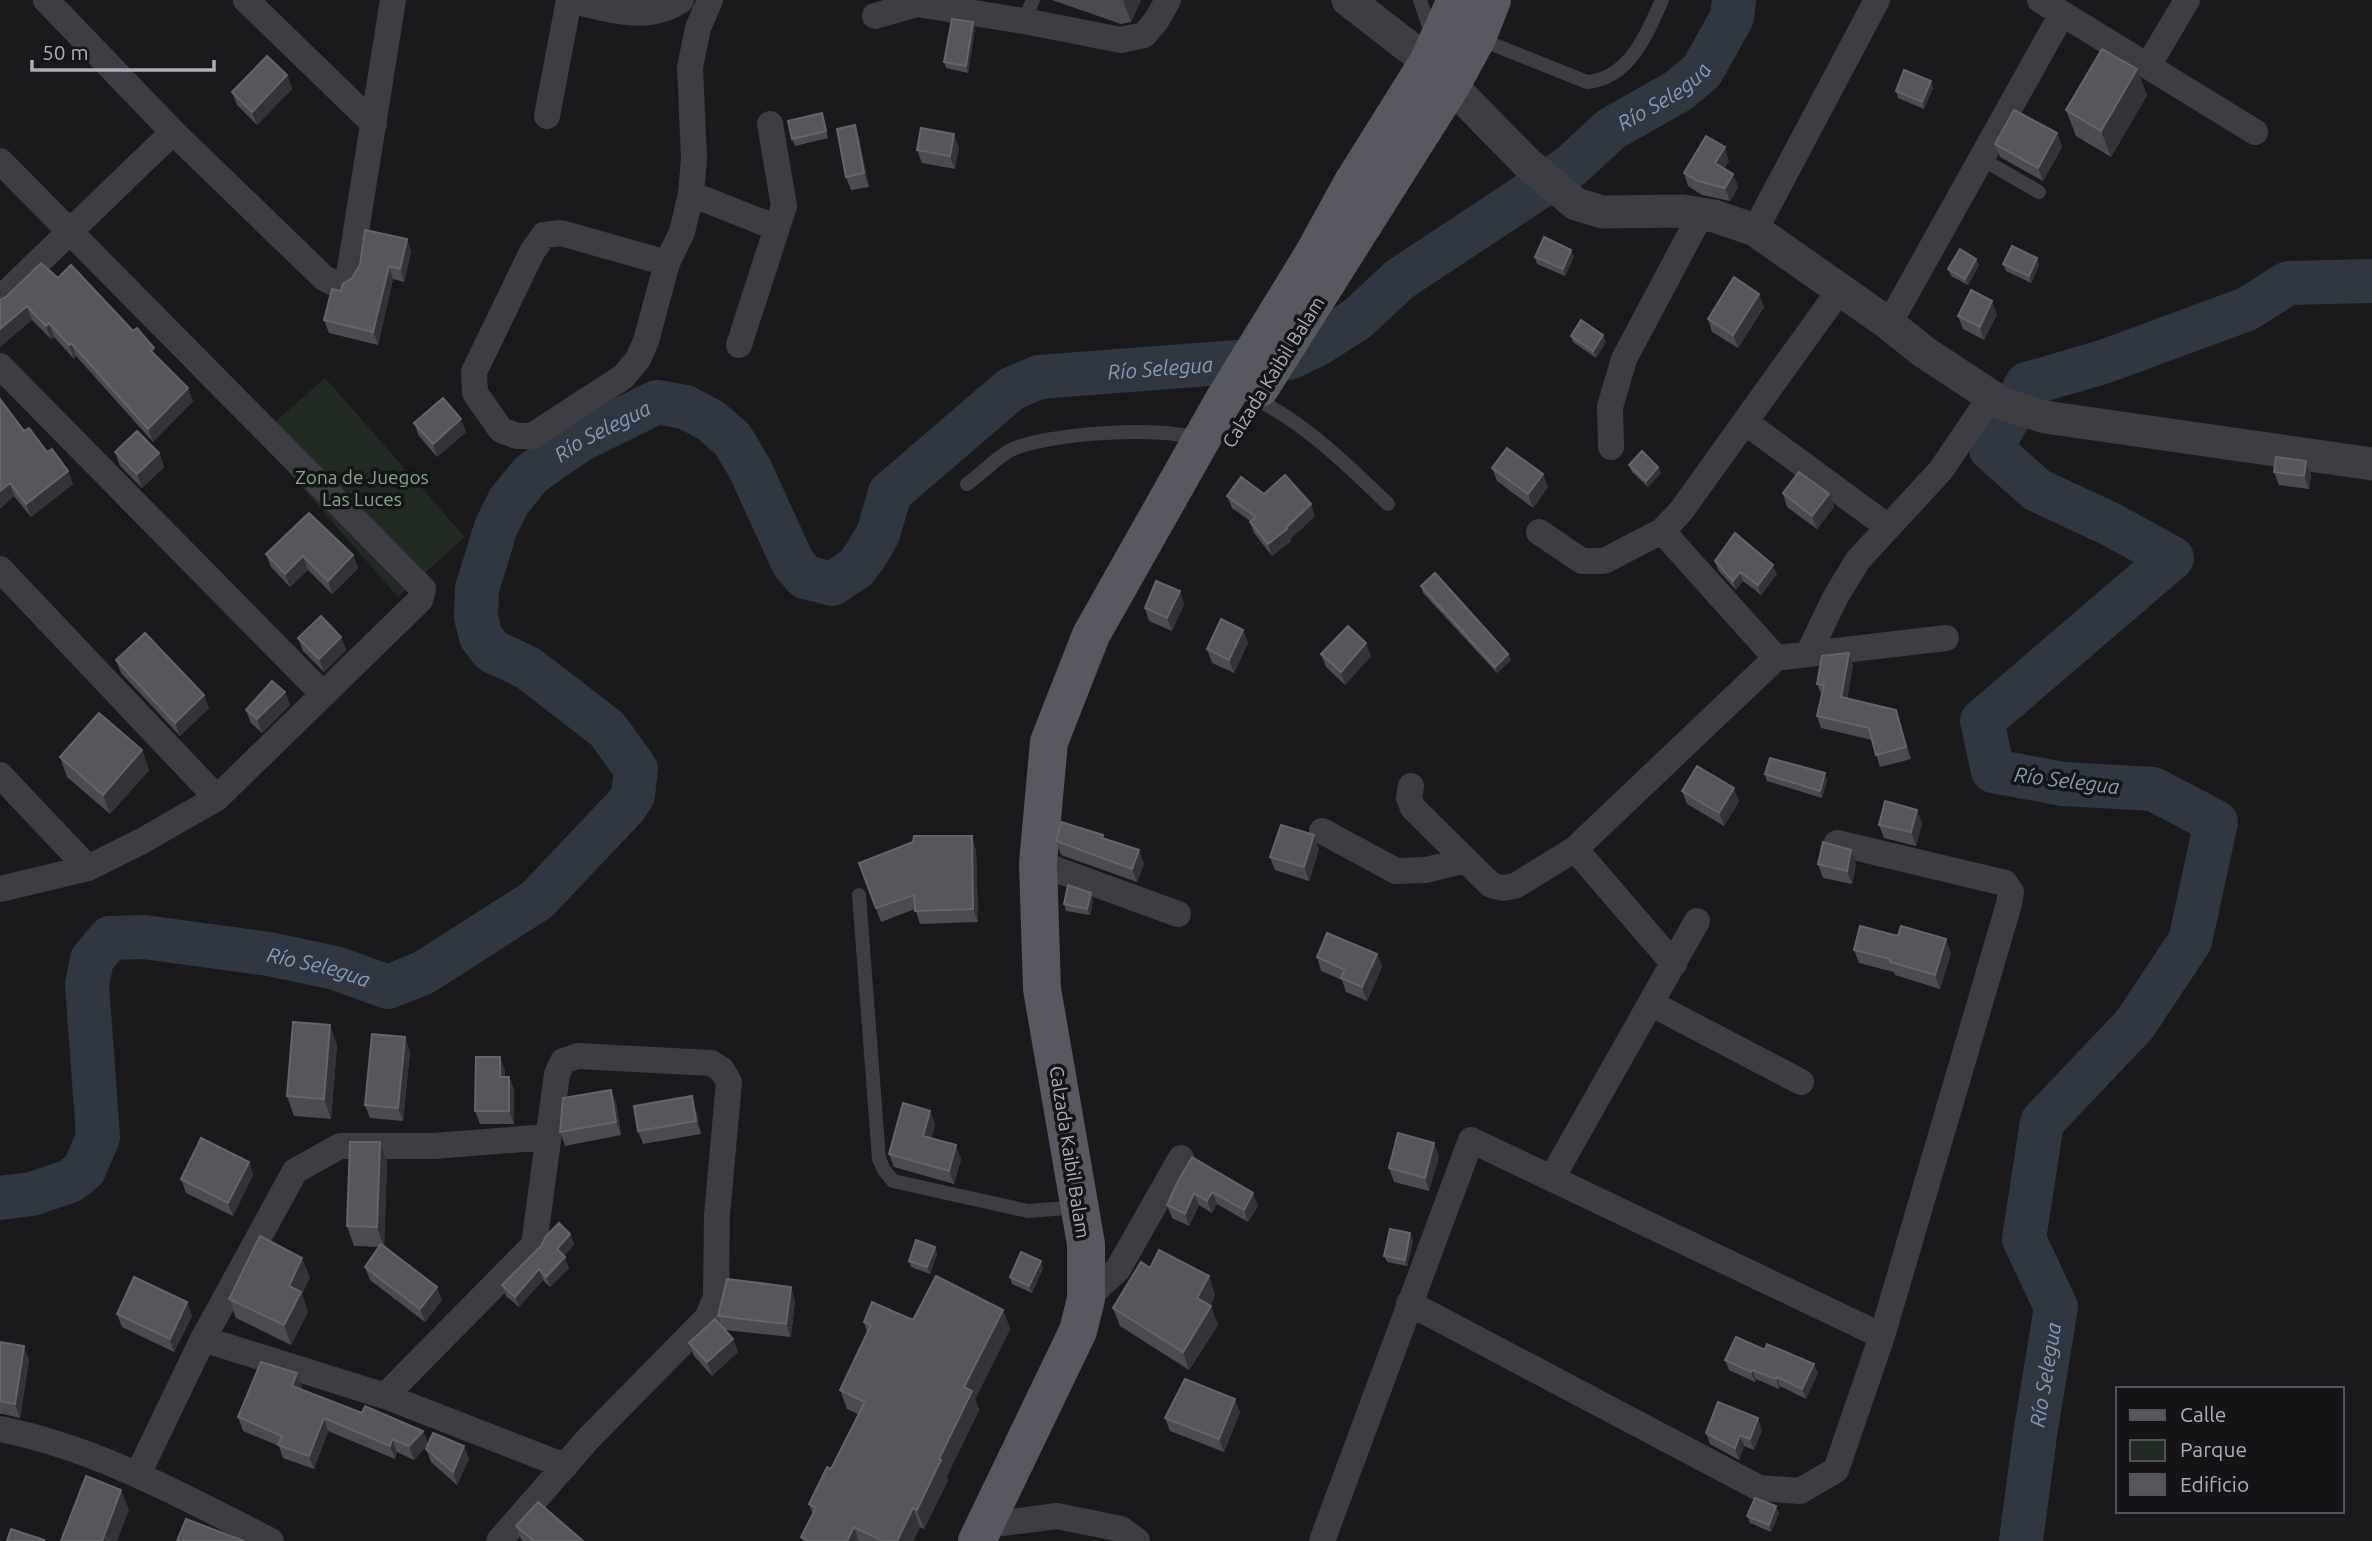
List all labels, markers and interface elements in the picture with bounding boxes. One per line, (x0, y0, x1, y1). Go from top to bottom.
scale bar (32, 28, 214, 72)
text: 50 m (42, 40, 89, 64)
water label: Río Selegua (1613, 59, 1716, 135)
street label: Calzada Kaibil Balam (1218, 292, 1328, 452)
water label: Río Selegua (1106, 352, 1214, 384)
water label: Río Selegua (549, 395, 654, 466)
park label: Zona de Juegos Las Luces (295, 466, 429, 510)
water label: Río Selegua (2013, 762, 2121, 798)
water label: Río Selegua (265, 942, 374, 992)
street label: Calzada Kaibil Balam (1046, 1064, 1094, 1240)
water label: Río Selegua (2024, 1321, 2065, 1429)
legend (2116, 1387, 2344, 1513)
text: Calle (2180, 1402, 2226, 1426)
text: Parque (2180, 1437, 2247, 1461)
text: Edificio (2180, 1472, 2249, 1496)

